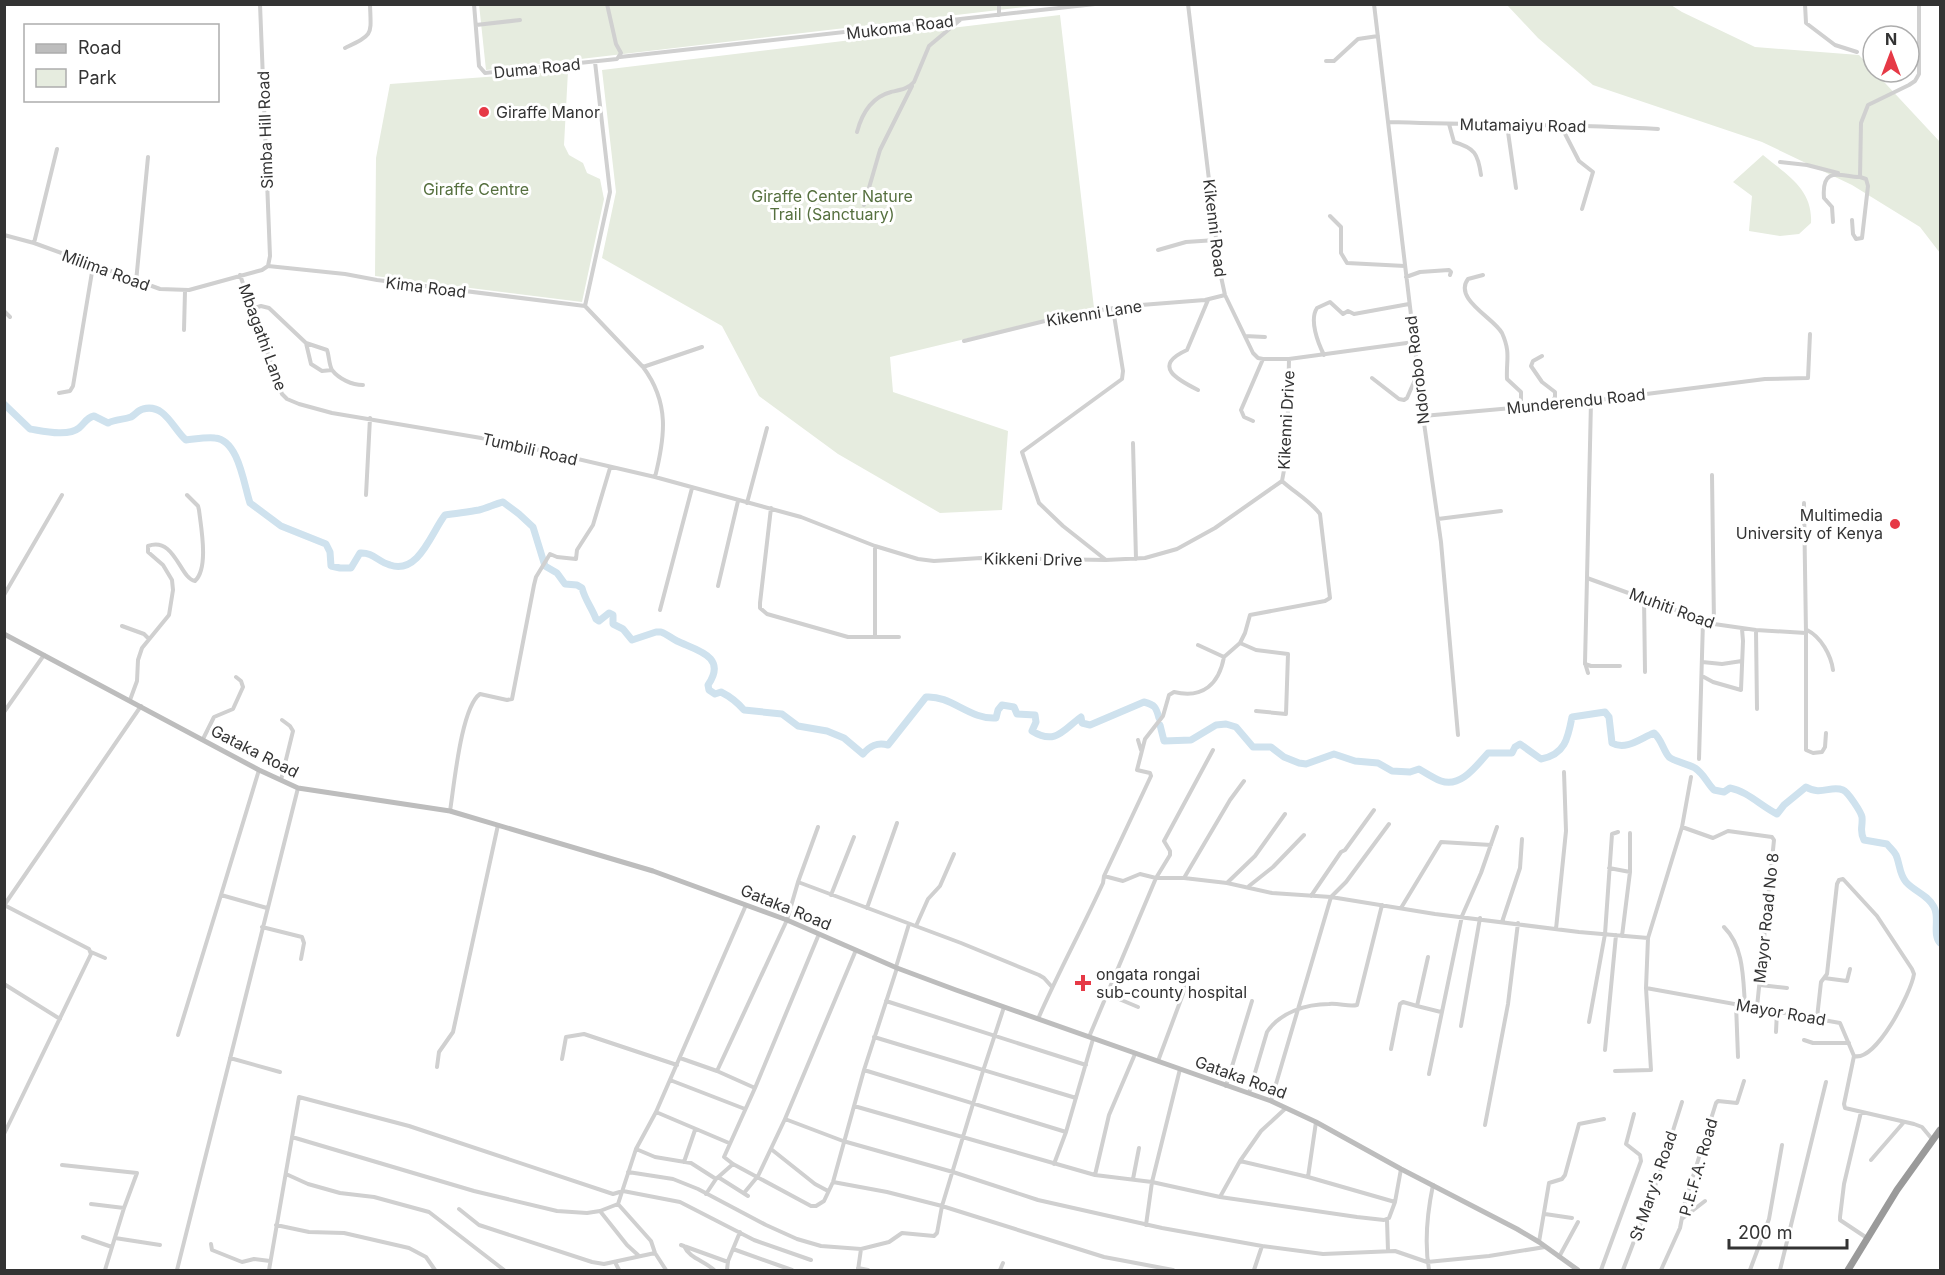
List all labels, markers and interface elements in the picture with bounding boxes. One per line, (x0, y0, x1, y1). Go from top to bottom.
street label: Mukoma Road (845, 10, 955, 44)
legend (24, 24, 219, 102)
north arrow (1861, 24, 1921, 84)
text: N (1885, 29, 1897, 49)
text: Road (78, 37, 121, 58)
street label: Duma Road (493, 54, 581, 82)
text: Park (78, 67, 117, 88)
street label: Simba Hill Road (253, 71, 277, 189)
place label: Giraffe Manor (496, 102, 600, 122)
marker: Giraffe Manor (477, 105, 491, 119)
street label: Mutamaiyu Road (1460, 114, 1586, 136)
street label: Kikenni Road (1199, 178, 1231, 278)
park label: Giraffe Centre (423, 179, 529, 199)
park label: Giraffe Center Nature Trail (Sanctuary) (751, 186, 913, 224)
street label: Milima Road (59, 245, 153, 295)
street label: Kima Road (385, 272, 467, 302)
street label: Mbagathi Lane (234, 281, 292, 393)
street label: Kikenni Lane (1045, 296, 1143, 330)
street label: Ndorobo Road (1400, 315, 1434, 425)
street label: Kikenni Drive (1273, 370, 1299, 470)
street label: Munderendu Road (1506, 384, 1646, 418)
street label: Tumbili Road (480, 428, 580, 470)
place label: Multimedia University of Kenya (1736, 505, 1883, 543)
marker: Multimedia University of Kenya (1888, 517, 1902, 531)
street label: Kikkeni Drive (983, 548, 1083, 570)
street label: Muhiti Road (1627, 583, 1717, 633)
street label: Gataka Road (208, 720, 302, 782)
street label: Mayor Road No 8 (1749, 852, 1783, 984)
street label: Gataka Road (738, 880, 834, 934)
place label: ongata rongai sub-county hospital (1096, 964, 1247, 1002)
marker: ongata rongai sub-county hospital (1074, 974, 1092, 992)
street label: Mayor Road (1735, 994, 1827, 1030)
street label: Gataka Road (1192, 1051, 1290, 1103)
street label: P.E.F.A. Road (1674, 1116, 1722, 1218)
street label: St Mary's Road (1625, 1128, 1681, 1244)
scale bar (1729, 1212, 1848, 1250)
text: 200 m (1738, 1222, 1793, 1243)

